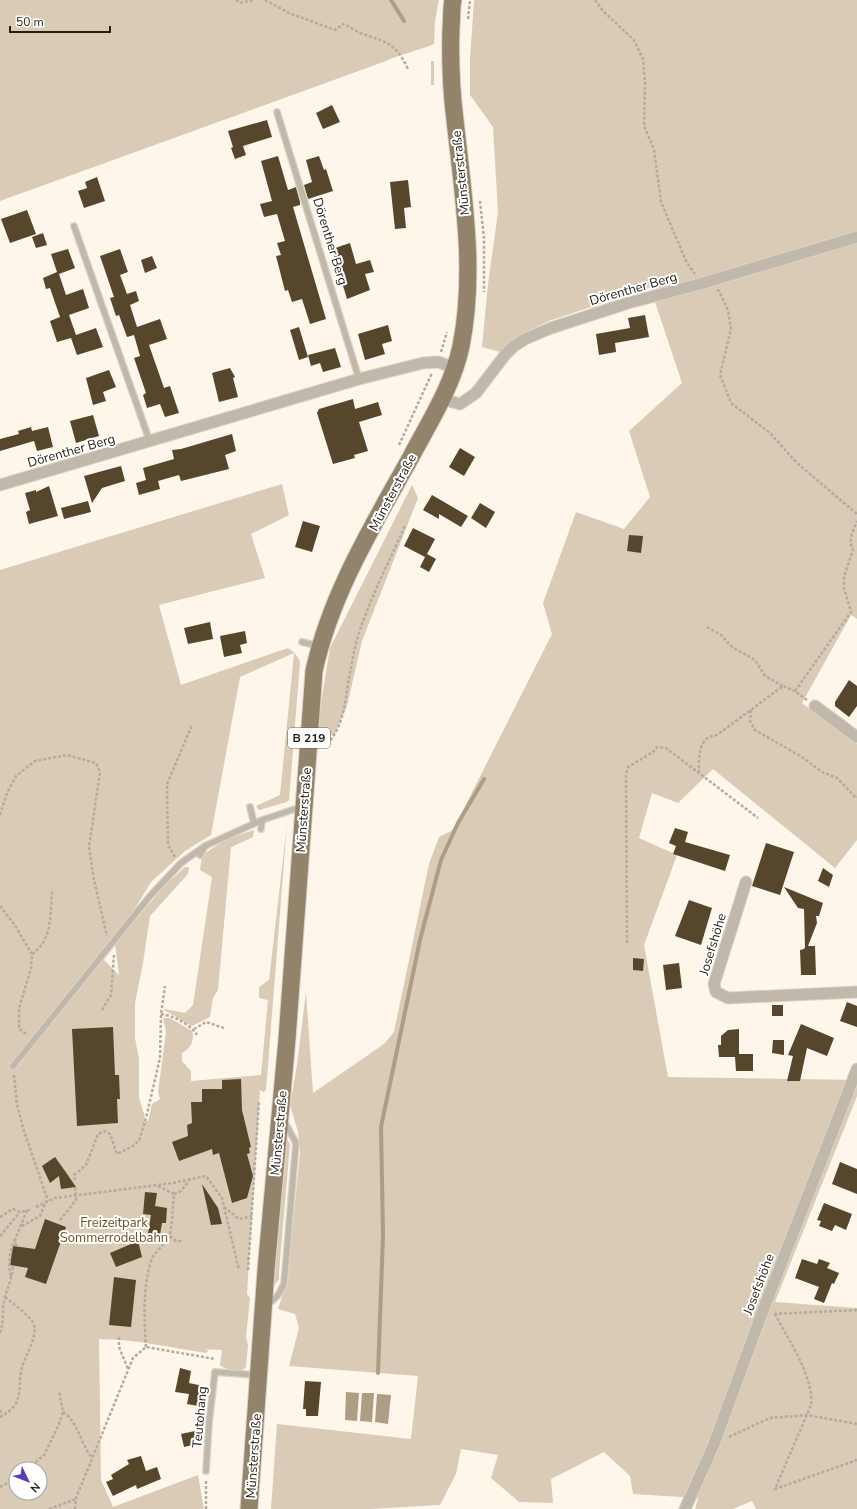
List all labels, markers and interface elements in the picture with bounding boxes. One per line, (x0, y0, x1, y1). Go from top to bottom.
scale bar (10, 8, 110, 34)
text: 50 m (16, 14, 44, 30)
street label: Münsterstraße (448, 130, 474, 216)
street label: Dörenther Berg (308, 195, 352, 287)
street label: Dörenther Berg (587, 268, 679, 310)
street label: Dörenther Berg (25, 430, 117, 472)
street label: Münsterstraße (365, 451, 421, 534)
road number: B 219 (288, 728, 330, 748)
street label: Münsterstraße (292, 767, 316, 853)
street label: Josefshöhe (695, 911, 731, 979)
street label: Münsterstraße (266, 1090, 292, 1176)
park label: Freizeitpark Sommerrodelbahn (60, 1214, 168, 1247)
street label: Josefshöhe (739, 1251, 779, 1318)
street label: Teutohang (188, 1385, 212, 1449)
street label: Münsterstraße (242, 1413, 266, 1499)
north arrow (8, 1461, 48, 1501)
text: N (27, 1479, 43, 1496)

